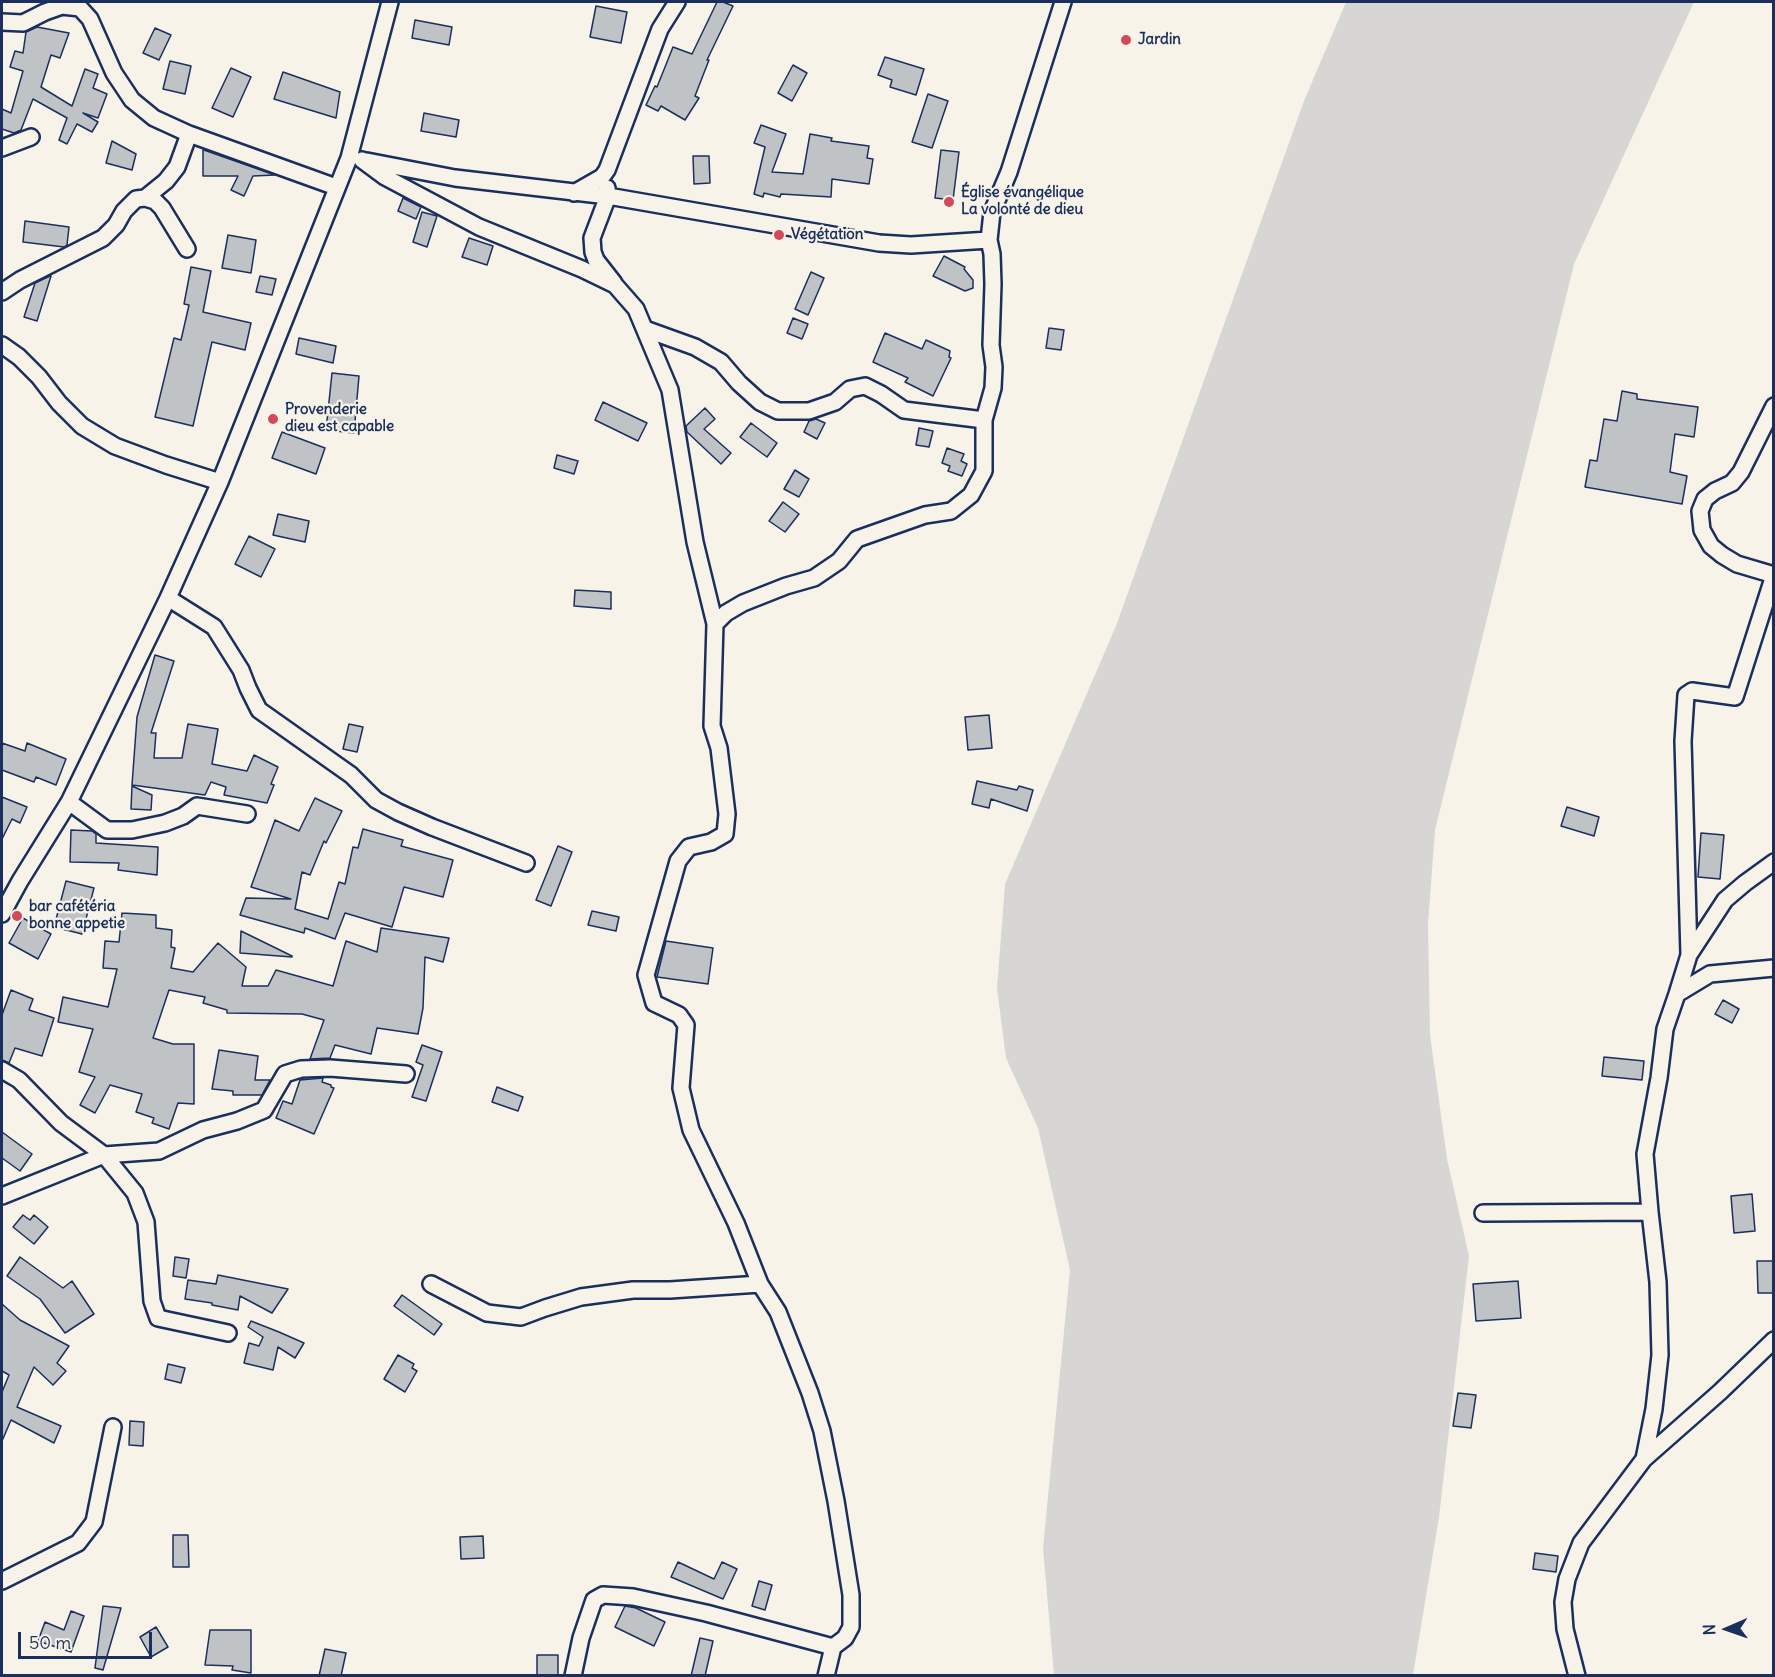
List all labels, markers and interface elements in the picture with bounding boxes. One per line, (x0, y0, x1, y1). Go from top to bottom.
place label: Jardin (1138, 31, 1181, 49)
marker: Jardin (1119, 33, 1133, 47)
place label: Église évangélique La volonté de dieu (961, 184, 1084, 219)
marker: Église évangélique La volonté de dieu (942, 195, 956, 209)
place label: Végétation (791, 226, 863, 244)
marker: Végétation (772, 228, 786, 242)
place label: Provenderie dieu est capable (285, 401, 394, 436)
marker: Provenderie dieu est capable (266, 412, 280, 426)
place label: bar cafétéria bonne appetie (29, 898, 125, 933)
marker: bar cafétéria bonne appetie (10, 909, 24, 923)
north arrow (1697, 1599, 1757, 1659)
scale bar (21, 1620, 154, 1658)
text: N (1699, 1624, 1719, 1636)
text: 50 m (29, 1631, 71, 1654)

